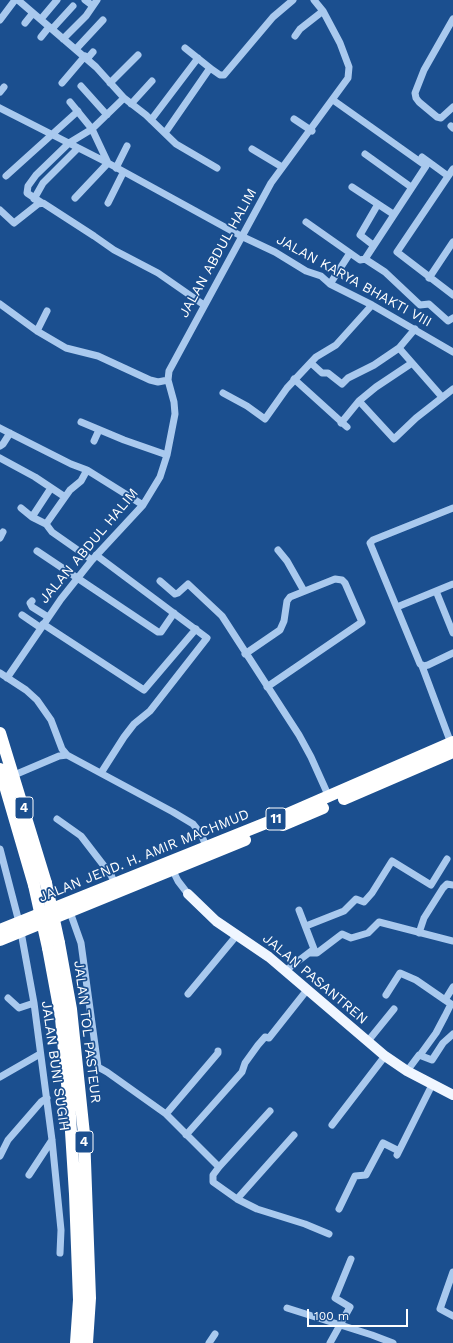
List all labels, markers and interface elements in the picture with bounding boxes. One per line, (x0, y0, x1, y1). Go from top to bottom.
street label: JALAN ABDUL HALIM (175, 186, 261, 320)
street label: JALAN KARYA BHAKTI VIII (274, 231, 434, 331)
street label: JALAN ABDUL HALIM (36, 485, 142, 607)
road number: 4 (15, 797, 33, 819)
street label: JALAN JEND. H. AMIR MACHMUD (36, 806, 252, 906)
road number: 11 (266, 808, 286, 830)
street label: JALAN PASANTREN (259, 930, 371, 1028)
street label: JALAN TOL PASTEUR (70, 960, 104, 1104)
street label: JALAN BUNI SUGIH (38, 1000, 72, 1132)
road number: 4 (75, 1131, 93, 1153)
scale bar (309, 1301, 410, 1327)
text: 100 m (314, 1309, 349, 1323)

